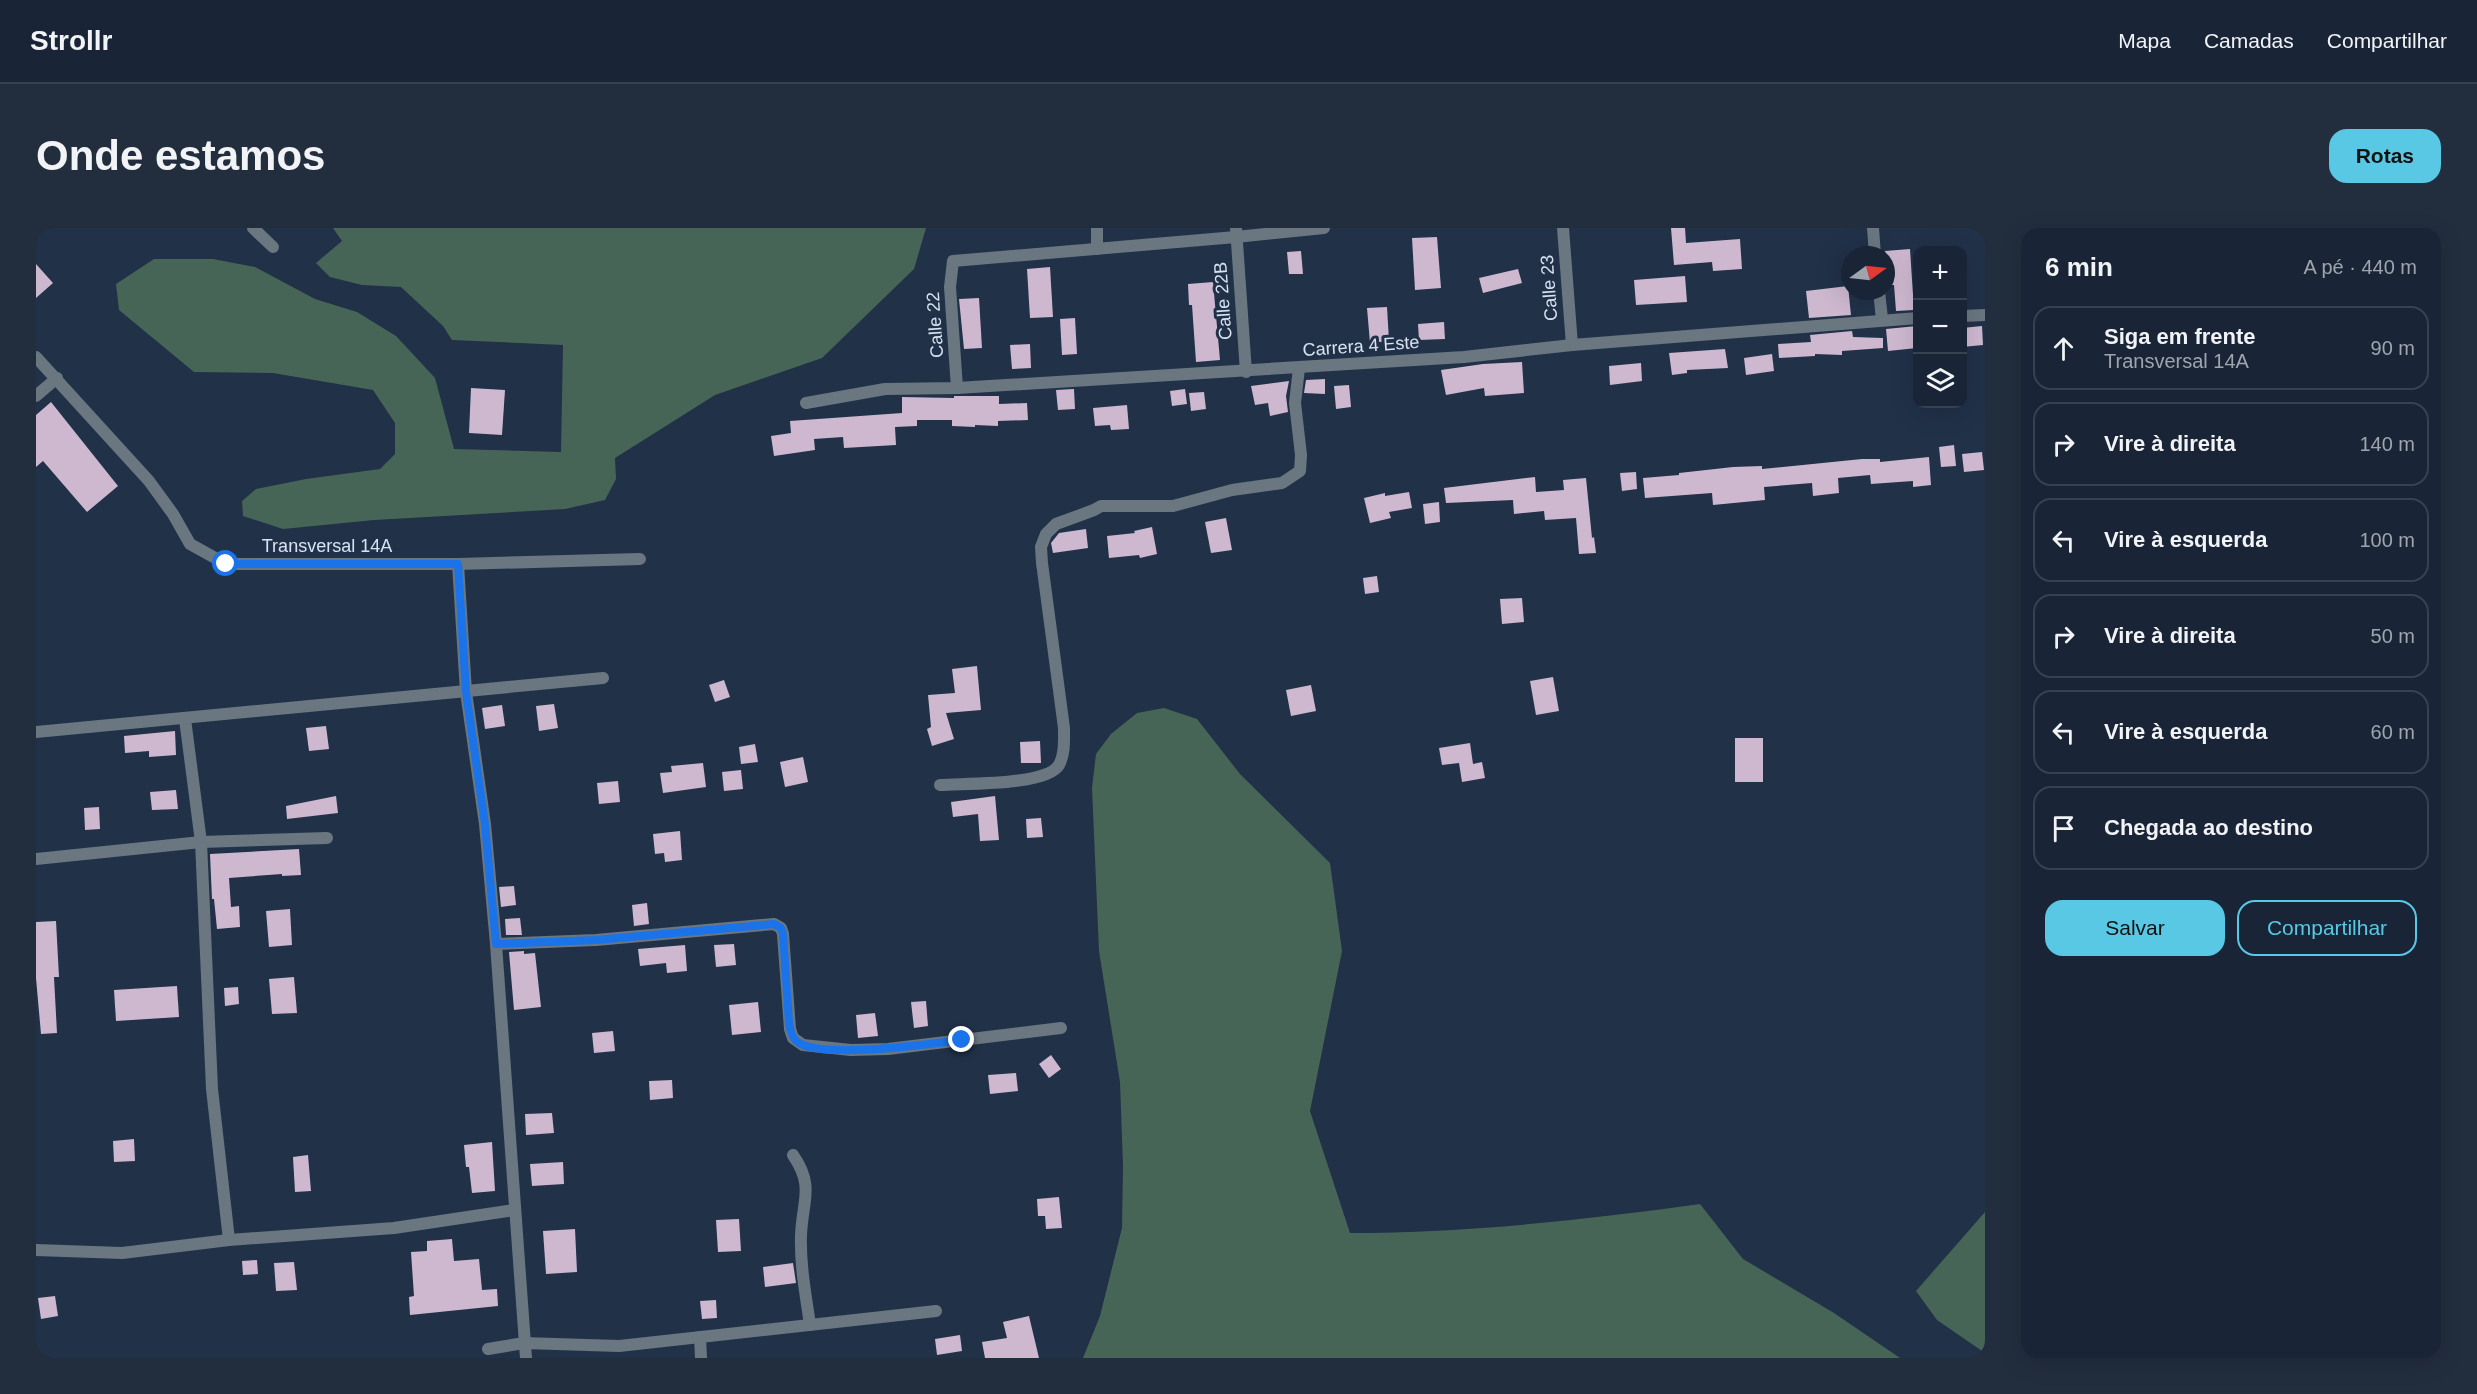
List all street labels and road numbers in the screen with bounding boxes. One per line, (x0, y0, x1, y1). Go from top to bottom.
street label: Calle 23 (1537, 254, 1561, 322)
street label: Calle 22B (1210, 261, 1236, 341)
street label: Calle 22 (923, 291, 947, 359)
street label: Carrera 4 Este (1302, 332, 1420, 360)
street label: Transversal 14A (262, 536, 392, 556)

